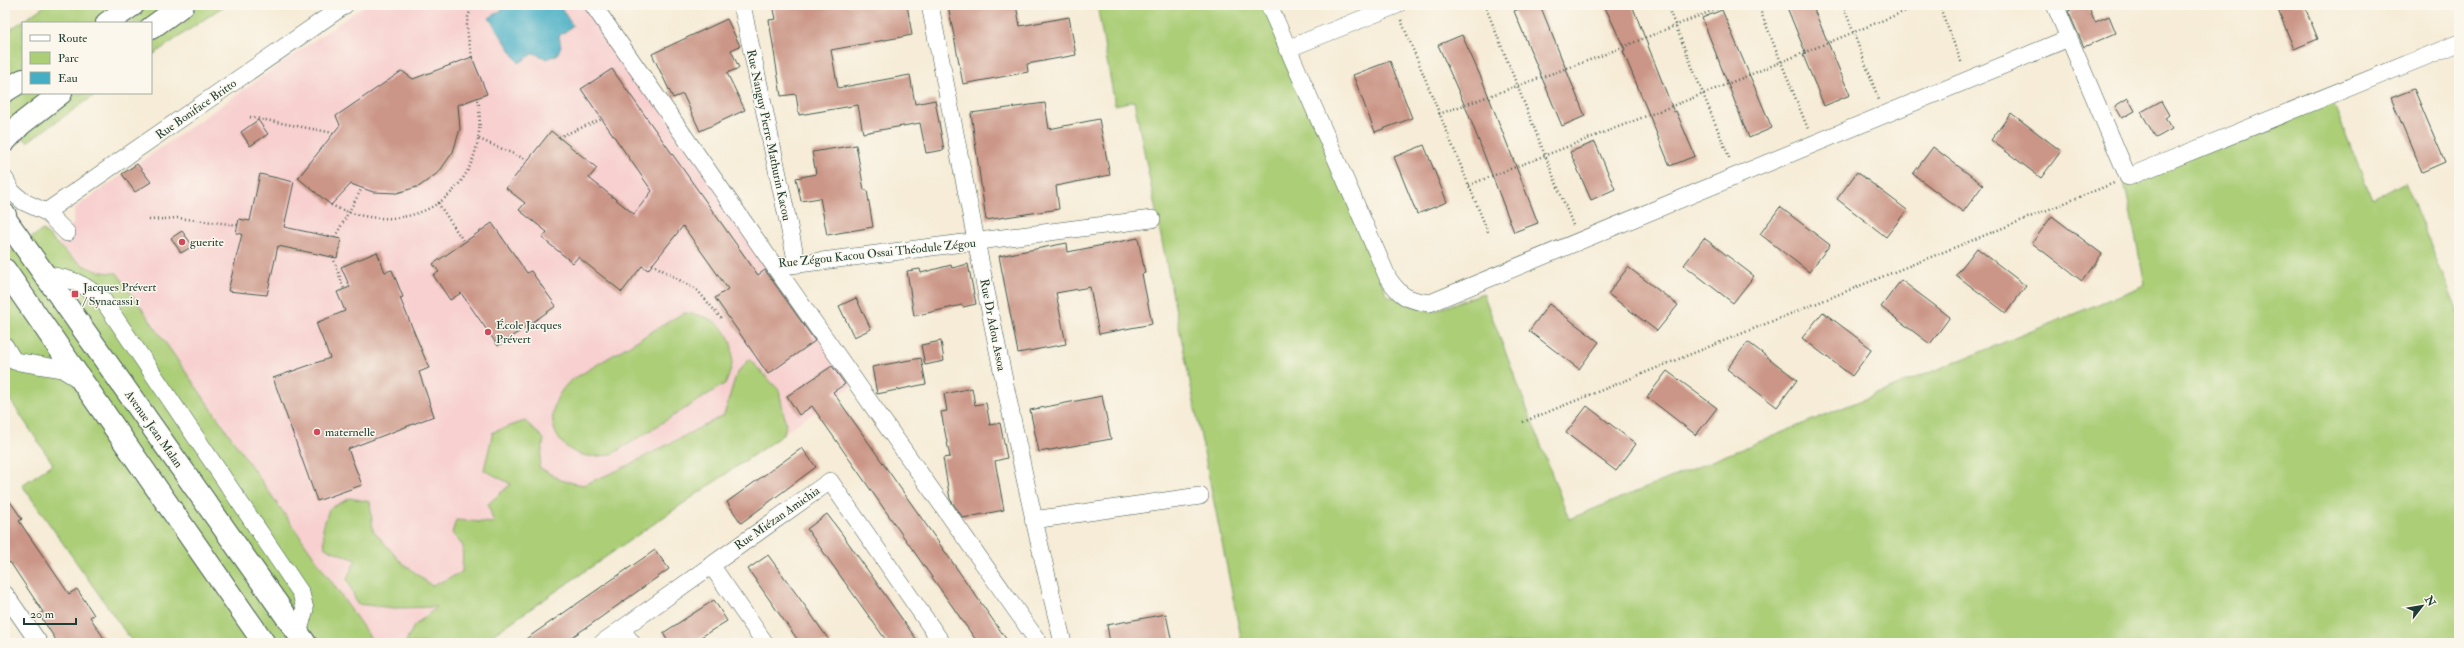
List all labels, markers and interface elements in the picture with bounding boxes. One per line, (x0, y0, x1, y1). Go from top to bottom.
legend (22, 22, 152, 94)
text: Route (58, 31, 87, 46)
street label: Rue Nanguy Pierre Mathurin Kacou (743, 48, 794, 222)
text: Parc (58, 51, 79, 66)
text: Eau (58, 71, 78, 86)
street label: Rue Boniface Britto (153, 76, 240, 143)
place label: guerite (190, 235, 224, 250)
street label: Rue Zégou Kacou Ossai Théodule Zégou (778, 236, 977, 271)
marker: guerite (177, 237, 187, 247)
street label: Rue Dr Adou Assoa (976, 278, 1009, 374)
place label: Jacques Prévert / Synacassi 1 (82, 280, 156, 309)
marker: Jacques Prévert / Synacassi 1 (70, 289, 80, 299)
place label: École Jacques Prévert (496, 318, 562, 347)
marker: École Jacques Prévert (483, 327, 493, 337)
street label: Avenue Jean Malan (121, 387, 186, 471)
place label: maternelle (325, 425, 375, 440)
marker: maternelle (312, 427, 322, 437)
street label: Rue Miézan Amichia (732, 483, 824, 553)
north arrow (2402, 586, 2442, 626)
text: N (2422, 593, 2439, 610)
scale bar (24, 600, 76, 626)
text: 20 m (30, 607, 55, 622)

